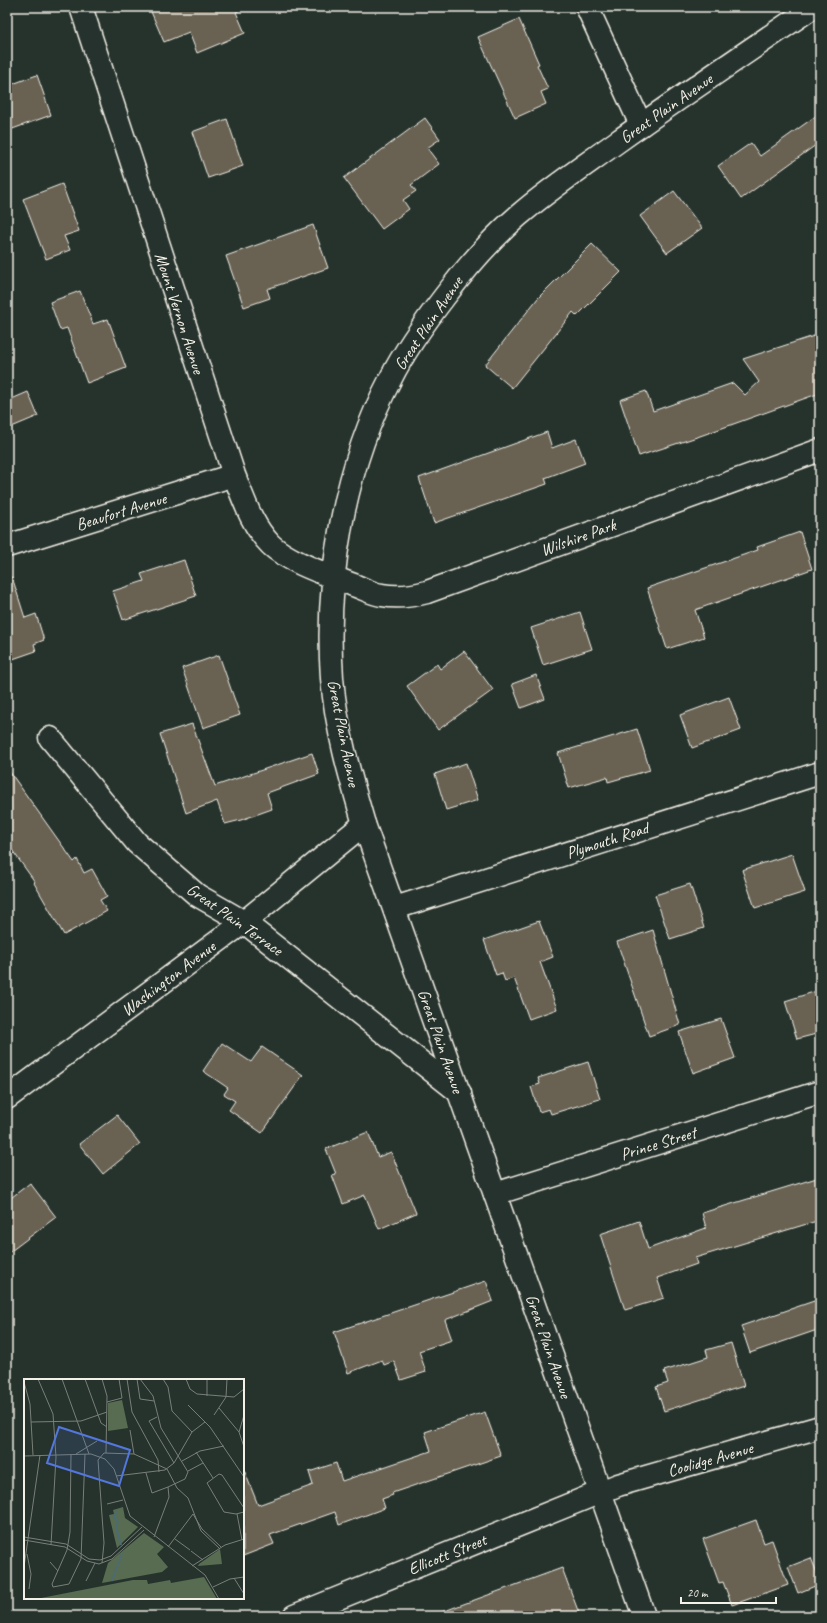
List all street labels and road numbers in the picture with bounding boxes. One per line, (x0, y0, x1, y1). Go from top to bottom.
street label: Great Plain Avenue (616, 68, 718, 148)
street label: Mount Vernon Avenue (150, 250, 209, 378)
street label: Great Plain Avenue (389, 271, 468, 374)
street label: Beaufort Avenue (73, 487, 170, 535)
street label: Wilshire Park (538, 514, 620, 561)
street label: Great Plain Avenue (323, 678, 364, 790)
street label: Plymouth Road (563, 817, 653, 864)
street label: Great Plain Terrace (183, 879, 288, 961)
street label: Washington Avenue (117, 935, 221, 1021)
street label: Great Plain Avenue (413, 986, 469, 1097)
street label: Prince Street (618, 1121, 701, 1165)
street label: Great Plain Avenue (521, 1291, 577, 1402)
street label: Coolidge Avenue (665, 1437, 757, 1482)
street label: Ellicott Street (405, 1528, 491, 1580)

